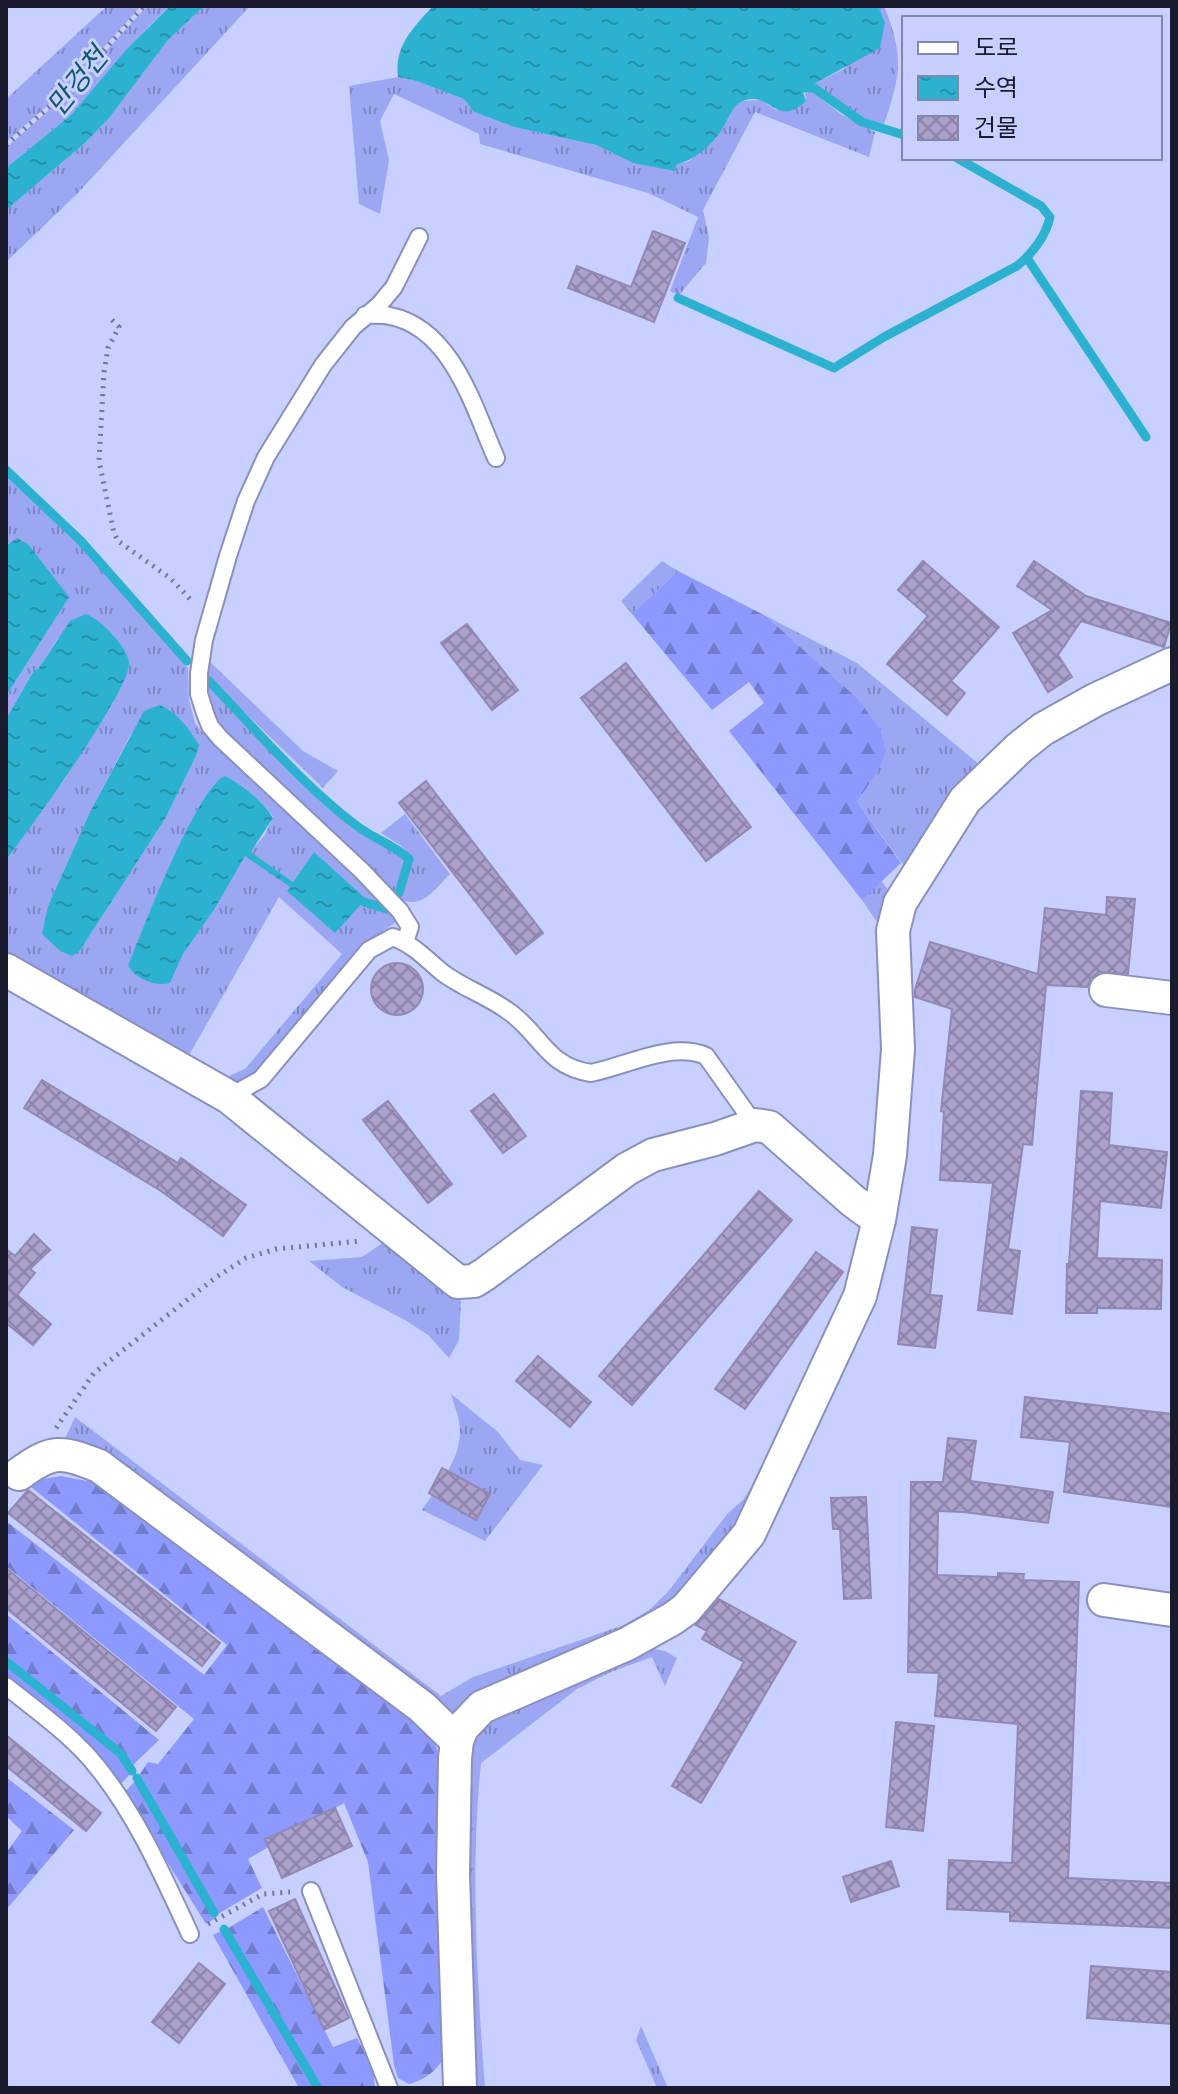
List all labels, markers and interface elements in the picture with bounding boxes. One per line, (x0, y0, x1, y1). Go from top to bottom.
legend (902, 16, 1162, 160)
text: 도로 (974, 31, 1018, 67)
water label: 만겅천 (37, 36, 121, 126)
text: 수역 (974, 71, 1018, 107)
text: 건물 (974, 111, 1018, 147)

